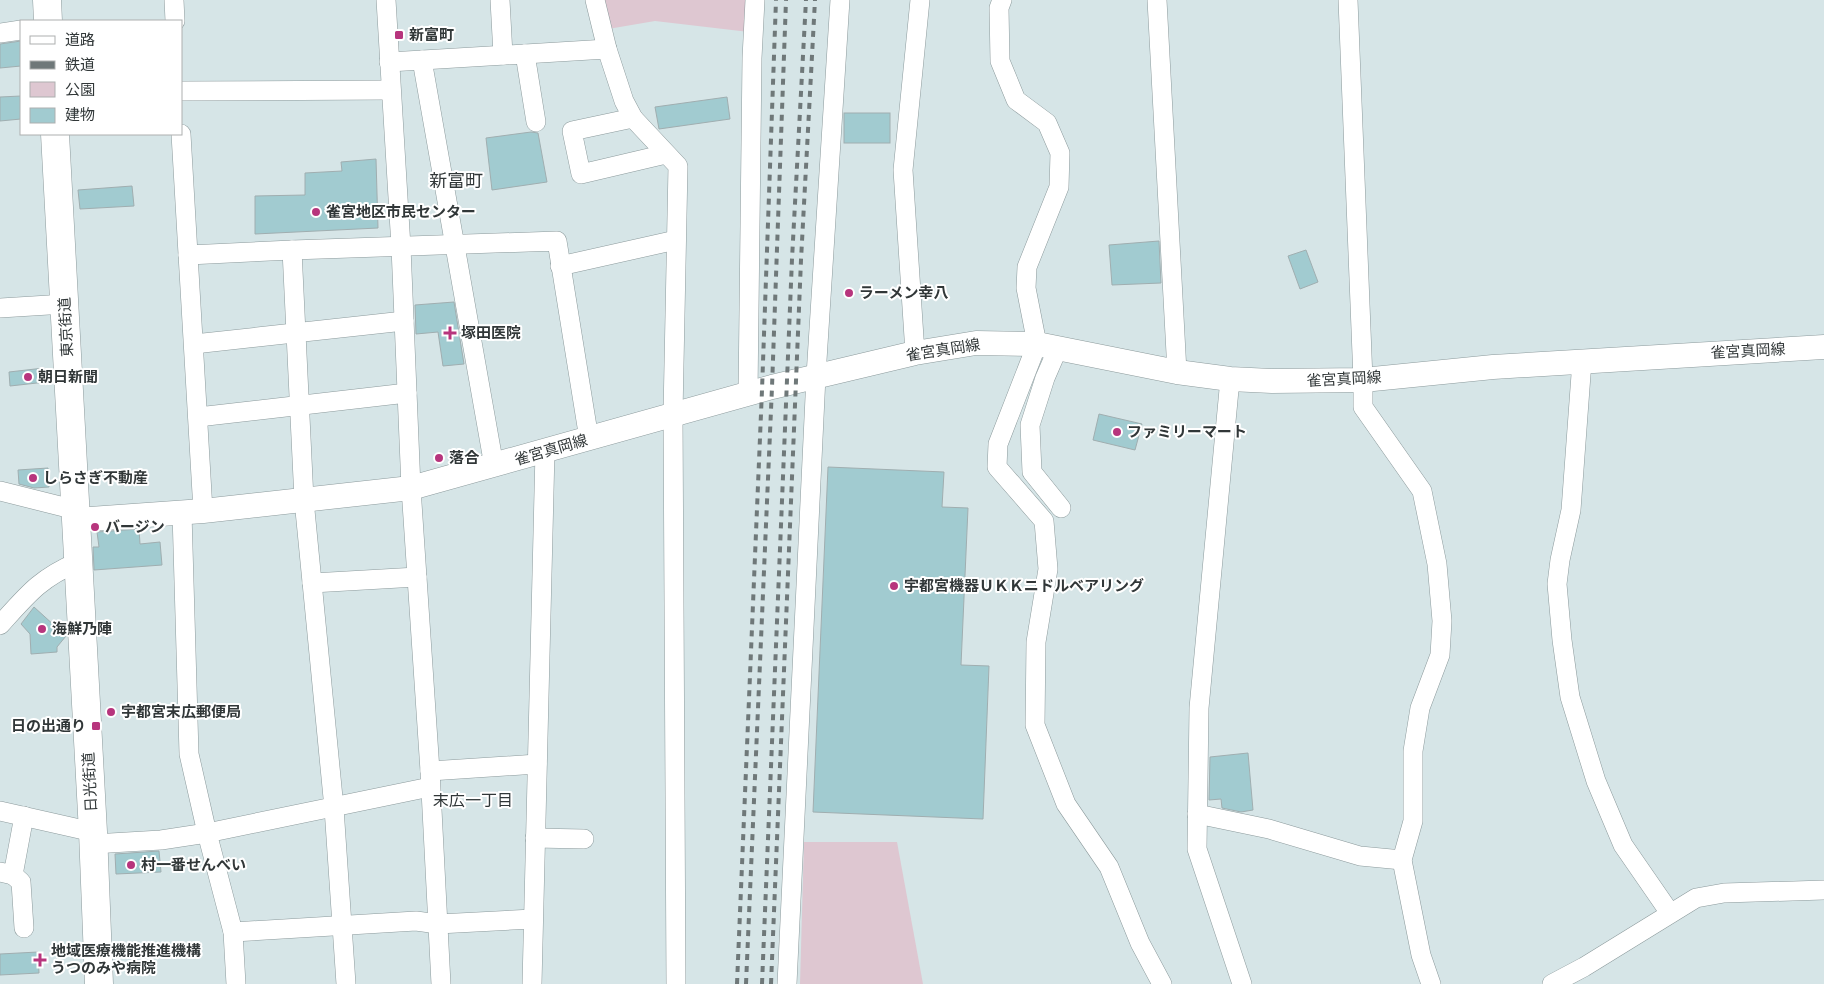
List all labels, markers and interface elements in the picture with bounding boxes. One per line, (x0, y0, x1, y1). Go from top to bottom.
legend (20, 20, 182, 135)
place label: 新富町 (409, 26, 454, 44)
marker: 新富町 (393, 29, 405, 41)
text: 道路 (65, 31, 95, 49)
text: 鉄道 (65, 56, 95, 74)
text: 公園 (65, 81, 95, 99)
text: 建物 (65, 106, 95, 124)
district label: 新富町 (429, 170, 483, 192)
place label: 雀宮地区市民センター (326, 203, 476, 221)
marker: 雀宮地区市民センター (310, 206, 322, 218)
place label: ラーメン幸八 (859, 284, 948, 302)
marker: ラーメン幸八 (843, 287, 855, 299)
street label: 東京街道 (55, 297, 77, 357)
place label: 塚田医院 (461, 324, 521, 342)
marker: 塚田医院 (443, 326, 457, 340)
street label: 雀宮真岡線 (905, 335, 981, 365)
street label: 雀宮真岡線 (1710, 340, 1786, 362)
place label: 朝日新聞 (38, 368, 98, 386)
street label: 雀宮真岡線 (1306, 368, 1382, 390)
marker: 朝日新聞 (22, 371, 34, 383)
place label: ファミリーマート (1127, 423, 1247, 441)
marker: ファミリーマート (1111, 426, 1123, 438)
street label: 雀宮真岡線 (512, 431, 590, 469)
place label: 落合 (449, 449, 480, 467)
marker: 落合 (433, 452, 445, 464)
place label: しらさぎ不動産 (43, 469, 148, 487)
marker: しらさぎ不動産 (27, 472, 39, 484)
place label: バージン (105, 518, 165, 536)
marker: バージン (89, 521, 101, 533)
place label: 宇都宮機器ＵＫＫニドルベアリング (904, 577, 1144, 595)
marker: 宇都宮機器ＵＫＫニドルベアリング (888, 580, 900, 592)
place label: 海鮮乃陣 (52, 620, 112, 638)
marker: 海鮮乃陣 (36, 623, 48, 635)
place label: 宇都宮末広郵便局 (121, 703, 241, 721)
marker: 宇都宮末広郵便局 (105, 706, 117, 718)
place label: 日の出通り (11, 717, 86, 735)
marker: 日の出通り (90, 720, 102, 732)
street label: 日光街道 (79, 752, 101, 812)
district label: 末広一丁目 (433, 791, 513, 810)
place label: 村一番せんべい (141, 856, 246, 874)
marker: 村一番せんべい (125, 859, 137, 871)
place label: 地域医療機能推進機構 うつのみや病院 (51, 942, 201, 977)
marker: 地域医療機能推進機構 うつのみや病院 (33, 953, 47, 967)

